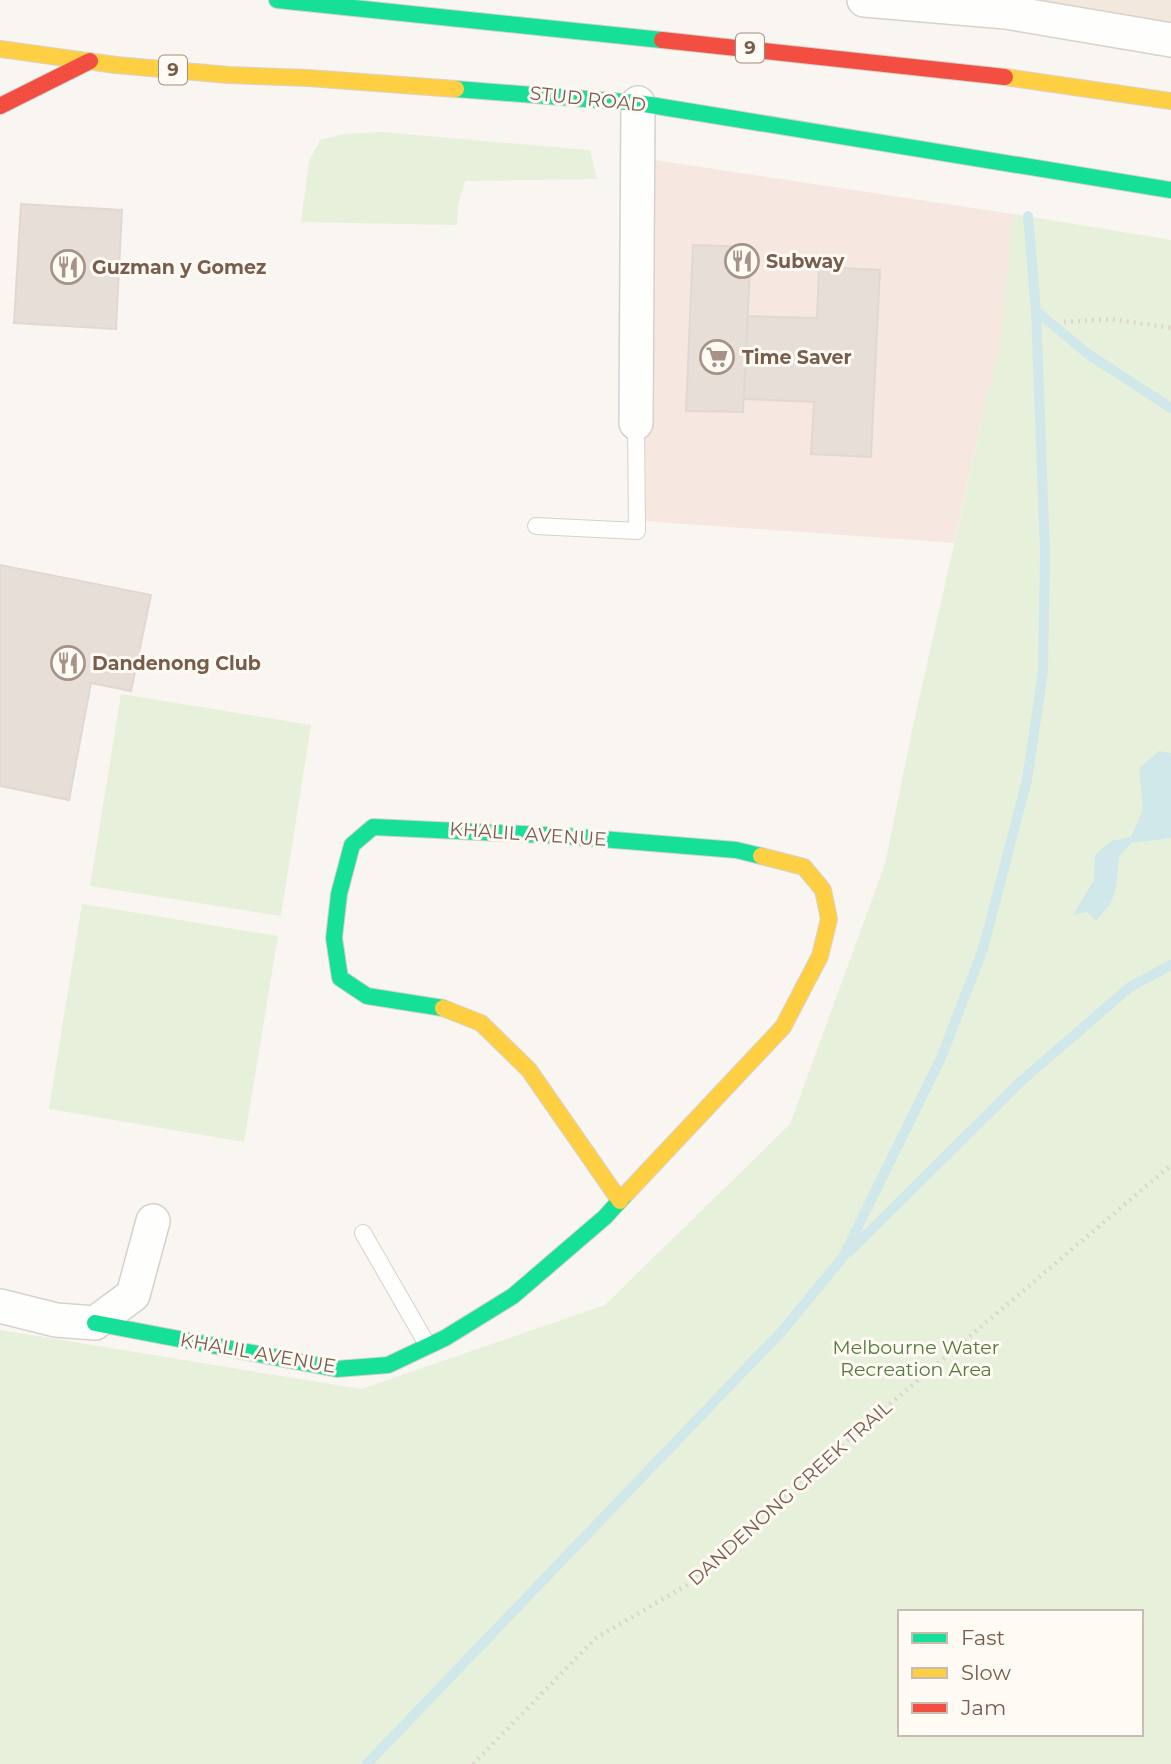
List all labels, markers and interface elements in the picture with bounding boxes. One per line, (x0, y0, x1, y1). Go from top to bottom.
road number: 9 (736, 33, 764, 62)
road number: 9 (159, 56, 187, 84)
street label: STUD ROAD (529, 81, 647, 117)
restaurant icon: Subway (723, 242, 761, 280)
restaurant icon: Guzman y Gomez (49, 248, 87, 286)
place label: Subway (766, 250, 845, 273)
place label: Guzman y Gomez (92, 256, 266, 279)
supermarket icon: Time Saver (698, 338, 736, 376)
place label: Time Saver (742, 346, 852, 369)
restaurant icon: Dandenong Club (49, 644, 87, 682)
place label: Dandenong Club (92, 652, 261, 675)
street label: KHALIL AVENUE (449, 817, 607, 851)
street label: KHALIL AVENUE (178, 1328, 338, 1378)
park label: Melbourne Water Recreation Area (833, 1336, 999, 1381)
street label: DANDENONG CREEK TRAIL (684, 1395, 897, 1590)
legend (898, 1610, 1143, 1736)
text: Fast (961, 1625, 1005, 1650)
text: Slow (961, 1660, 1011, 1685)
text: Jam (960, 1695, 1006, 1720)

